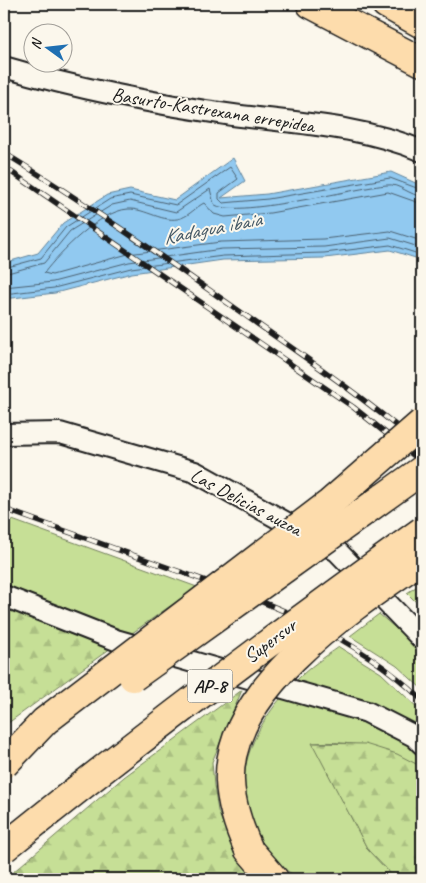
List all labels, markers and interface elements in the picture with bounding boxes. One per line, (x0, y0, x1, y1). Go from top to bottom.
north arrow (22, 22, 72, 72)
text: N (27, 36, 46, 51)
street label: Basurto-Kastrexana errepidea (110, 82, 318, 139)
water label: Kadagua ibaia (161, 205, 266, 250)
street label: Las Delicias auzoa (186, 462, 307, 543)
street label: Supersur (239, 612, 303, 669)
road number: AP-8 (188, 669, 232, 702)

